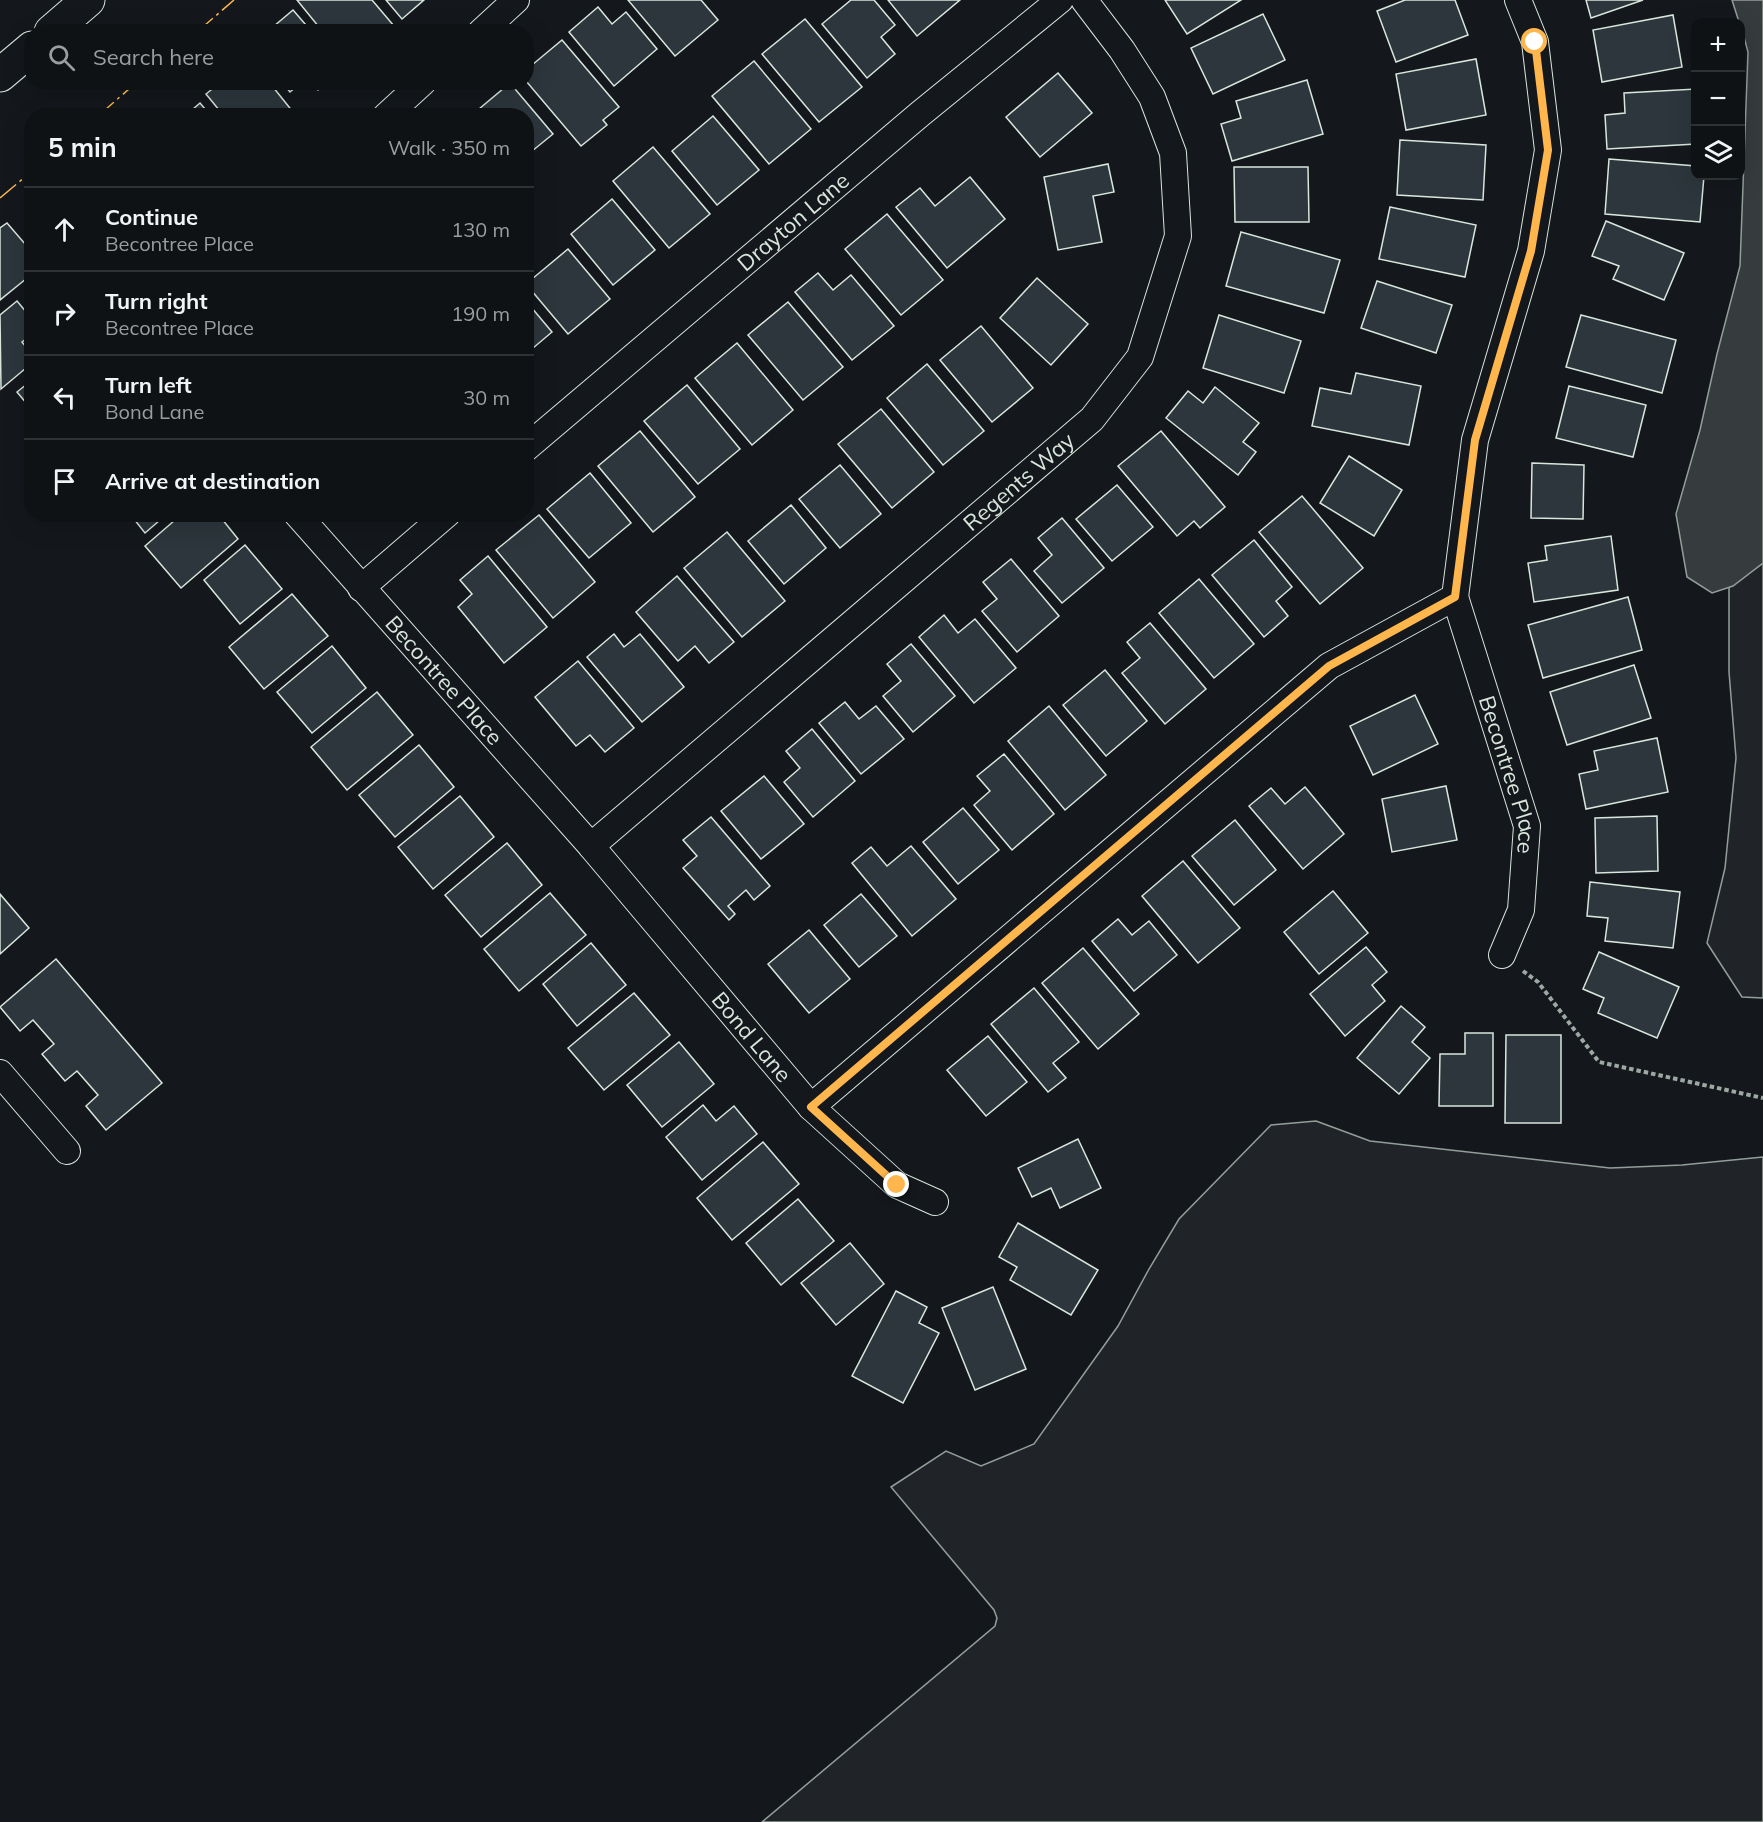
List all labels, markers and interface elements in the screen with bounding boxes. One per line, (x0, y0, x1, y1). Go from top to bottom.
map controls (1691, 18, 1745, 180)
button: + (1691, 18, 1745, 72)
search box (24, 24, 534, 90)
route start (1521, 28, 1547, 54)
icon: search (45, 41, 78, 74)
text: Search here (93, 43, 214, 71)
button: − (1691, 72, 1745, 126)
button: layers (1691, 126, 1745, 180)
text: 5 min (48, 131, 117, 164)
text: Walk · 350 m (388, 135, 510, 160)
street label: Drayton Lane (731, 166, 855, 277)
text: Continue (105, 203, 198, 231)
icon: ahead (48, 213, 81, 246)
text: 130 m (451, 217, 510, 242)
text: Becontree Place (105, 231, 254, 256)
text: Turn right (105, 287, 208, 315)
icon: right (48, 297, 81, 330)
text: 190 m (451, 301, 510, 326)
text: Becontree Place (105, 315, 254, 340)
text: Turn left (105, 371, 192, 399)
icon: left (48, 381, 81, 414)
text: 30 m (463, 385, 510, 410)
text: Bond Lane (105, 399, 204, 424)
street label: Regents Way (957, 426, 1080, 537)
icon: arrive (48, 465, 81, 498)
text: Arrive at destination (105, 467, 320, 495)
street label: Becontree Place (379, 610, 509, 751)
street label: Becontree Place (1473, 692, 1542, 855)
street label: Bond Lane (706, 986, 798, 1088)
route end (883, 1171, 909, 1197)

